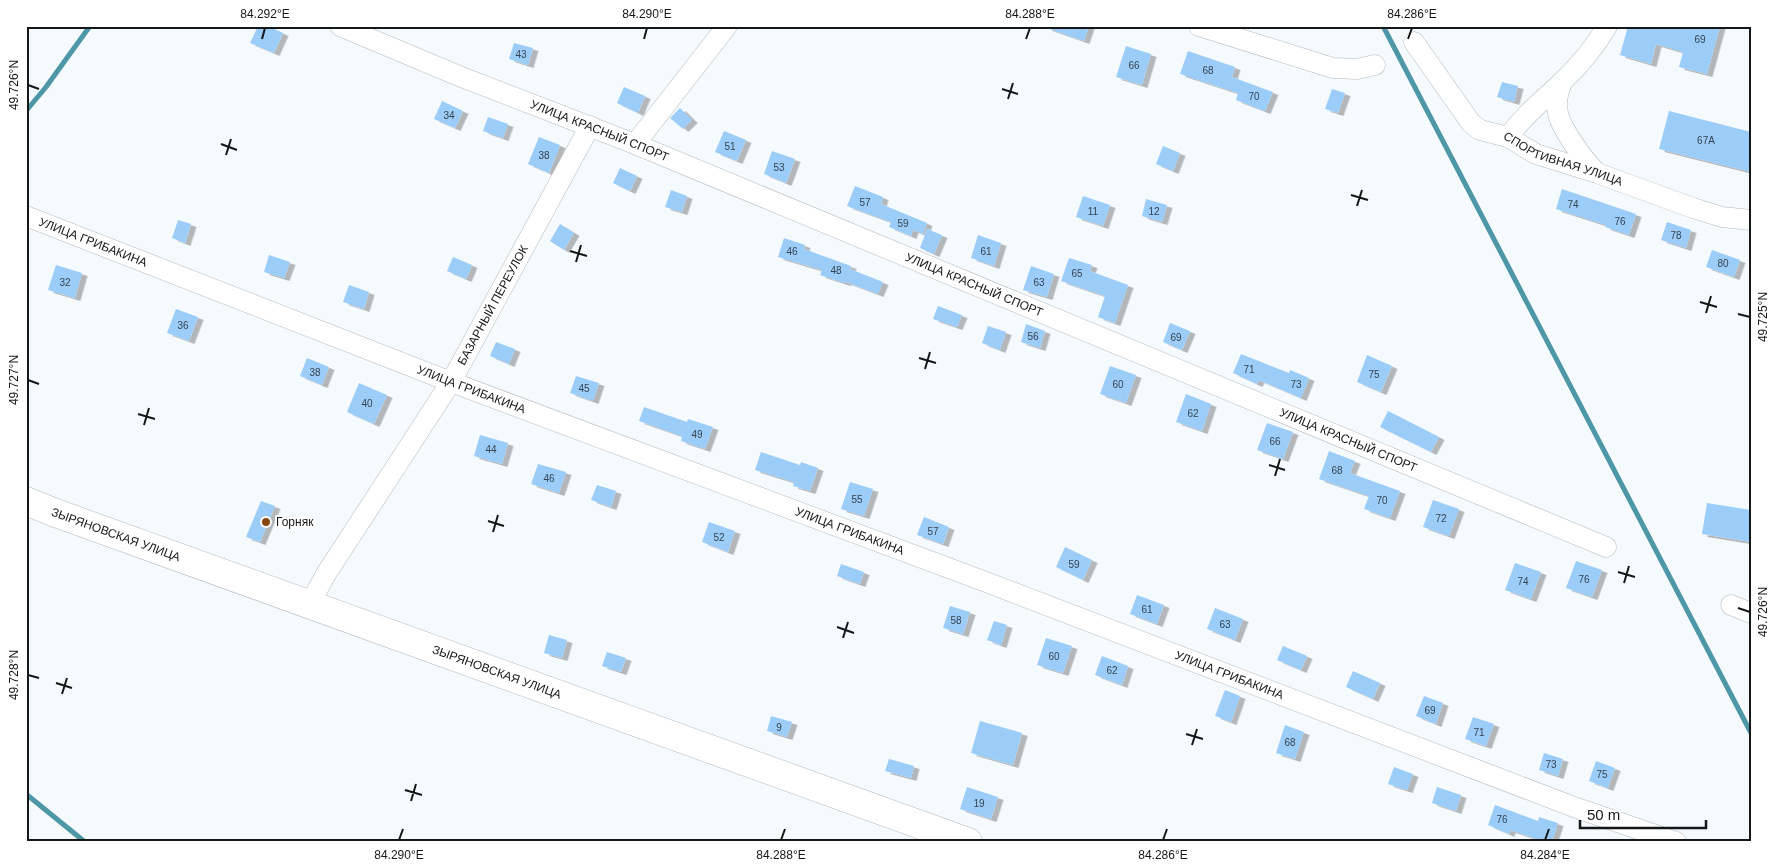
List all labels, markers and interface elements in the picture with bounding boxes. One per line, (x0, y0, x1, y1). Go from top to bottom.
text: 84.292°E (240, 7, 290, 21)
text: 84.290°E (622, 7, 672, 21)
text: 84.288°E (1005, 7, 1055, 21)
text: 84.286°E (1387, 7, 1437, 21)
house number: 69 (1694, 34, 1706, 45)
house number: 43 (515, 49, 527, 60)
text: 49.726°N (7, 60, 21, 110)
house number: 66 (1128, 60, 1140, 71)
house number: 68 (1202, 65, 1214, 76)
house number: 70 (1248, 91, 1260, 102)
street label: УЛИЦА КРАСНЫЙ СПОРТ (529, 97, 671, 164)
house number: 34 (443, 110, 455, 121)
street label: СПОРТИВНАЯ УЛИЦА (1501, 129, 1625, 189)
house number: 67А (1697, 135, 1715, 146)
house number: 51 (724, 141, 736, 152)
house number: 38 (538, 150, 550, 161)
house number: 53 (773, 162, 785, 173)
house number: 57 (859, 197, 871, 208)
house number: 74 (1567, 199, 1579, 210)
house number: 11 (1088, 206, 1099, 217)
house number: 12 (1148, 206, 1160, 217)
street label: УЛИЦА ГРИБАКИНА (37, 215, 149, 270)
house number: 76 (1614, 216, 1626, 227)
house number: 59 (897, 218, 909, 229)
house number: 78 (1670, 230, 1682, 241)
street label: БАЗАРНЫЙ ПЕРЕУЛОК (455, 243, 531, 367)
house number: 46 (786, 246, 798, 257)
house number: 61 (980, 246, 992, 257)
street label: УЛИЦА КРАСНЫЙ СПОРТ (903, 250, 1046, 320)
house number: 80 (1717, 258, 1729, 269)
house number: 48 (830, 265, 842, 276)
house number: 65 (1071, 268, 1083, 279)
house number: 32 (59, 277, 71, 288)
house number: 63 (1033, 277, 1045, 288)
text: 49.725°N (1756, 292, 1770, 342)
house number: 36 (177, 320, 189, 331)
house number: 56 (1027, 331, 1039, 342)
house number: 69 (1170, 332, 1182, 343)
text: 49.727°N (7, 355, 21, 405)
street label: УЛИЦА ГРИБАКИНА (415, 362, 528, 416)
house number: 71 (1243, 364, 1255, 375)
house number: 38 (309, 367, 321, 378)
house number: 75 (1368, 369, 1380, 380)
house number: 60 (1112, 379, 1124, 390)
house number: 73 (1290, 379, 1302, 390)
house number: 45 (578, 383, 590, 394)
house number: 40 (361, 398, 373, 409)
street label: УЛИЦА КРАСНЫЙ СПОРТ (1278, 405, 1420, 475)
house number: 62 (1187, 408, 1199, 419)
house number: 49 (691, 429, 703, 440)
house number: 66 (1269, 436, 1281, 447)
house number: 44 (485, 444, 497, 455)
house number: 68 (1331, 465, 1343, 476)
house number: 46 (543, 473, 555, 484)
house number: 55 (851, 494, 863, 505)
house number: 70 (1376, 495, 1388, 506)
street label: УЛИЦА ГРИБАКИНА (793, 504, 906, 558)
street label: ЗЫРЯНОВСКАЯ УЛИЦА (49, 505, 182, 564)
house number: 72 (1435, 513, 1447, 524)
place label: Горняк (276, 515, 314, 529)
marker: Горняк (260, 516, 272, 528)
house number: 57 (927, 526, 939, 537)
house number: 52 (713, 532, 725, 543)
house number: 59 (1068, 559, 1080, 570)
house number: 76 (1578, 574, 1590, 585)
house number: 74 (1517, 576, 1529, 587)
text: 49.726°N (1756, 587, 1770, 637)
house number: 61 (1141, 604, 1153, 615)
house number: 58 (950, 615, 962, 626)
house number: 63 (1219, 619, 1231, 630)
street label: ЗЫРЯНОВСКАЯ УЛИЦА (430, 642, 563, 702)
street label: УЛИЦА ГРИБАКИНА (1173, 648, 1286, 702)
text: 49.728°N (7, 650, 21, 700)
house number: 60 (1048, 651, 1060, 662)
house number: 62 (1106, 665, 1118, 676)
house number: 69 (1424, 705, 1436, 716)
house number: 9 (776, 722, 782, 733)
house number: 71 (1473, 727, 1485, 738)
house number: 68 (1284, 737, 1296, 748)
house number: 73 (1545, 759, 1557, 770)
house number: 75 (1596, 769, 1608, 780)
house number: 19 (973, 798, 985, 809)
scale bar (1580, 798, 1706, 830)
text: 50 m (1587, 806, 1620, 823)
house number: 76 (1496, 814, 1508, 825)
text: 84.290°E (374, 848, 424, 862)
text: 84.288°E (756, 848, 806, 862)
text: 84.286°E (1138, 848, 1188, 862)
text: 84.284°E (1520, 848, 1570, 862)

